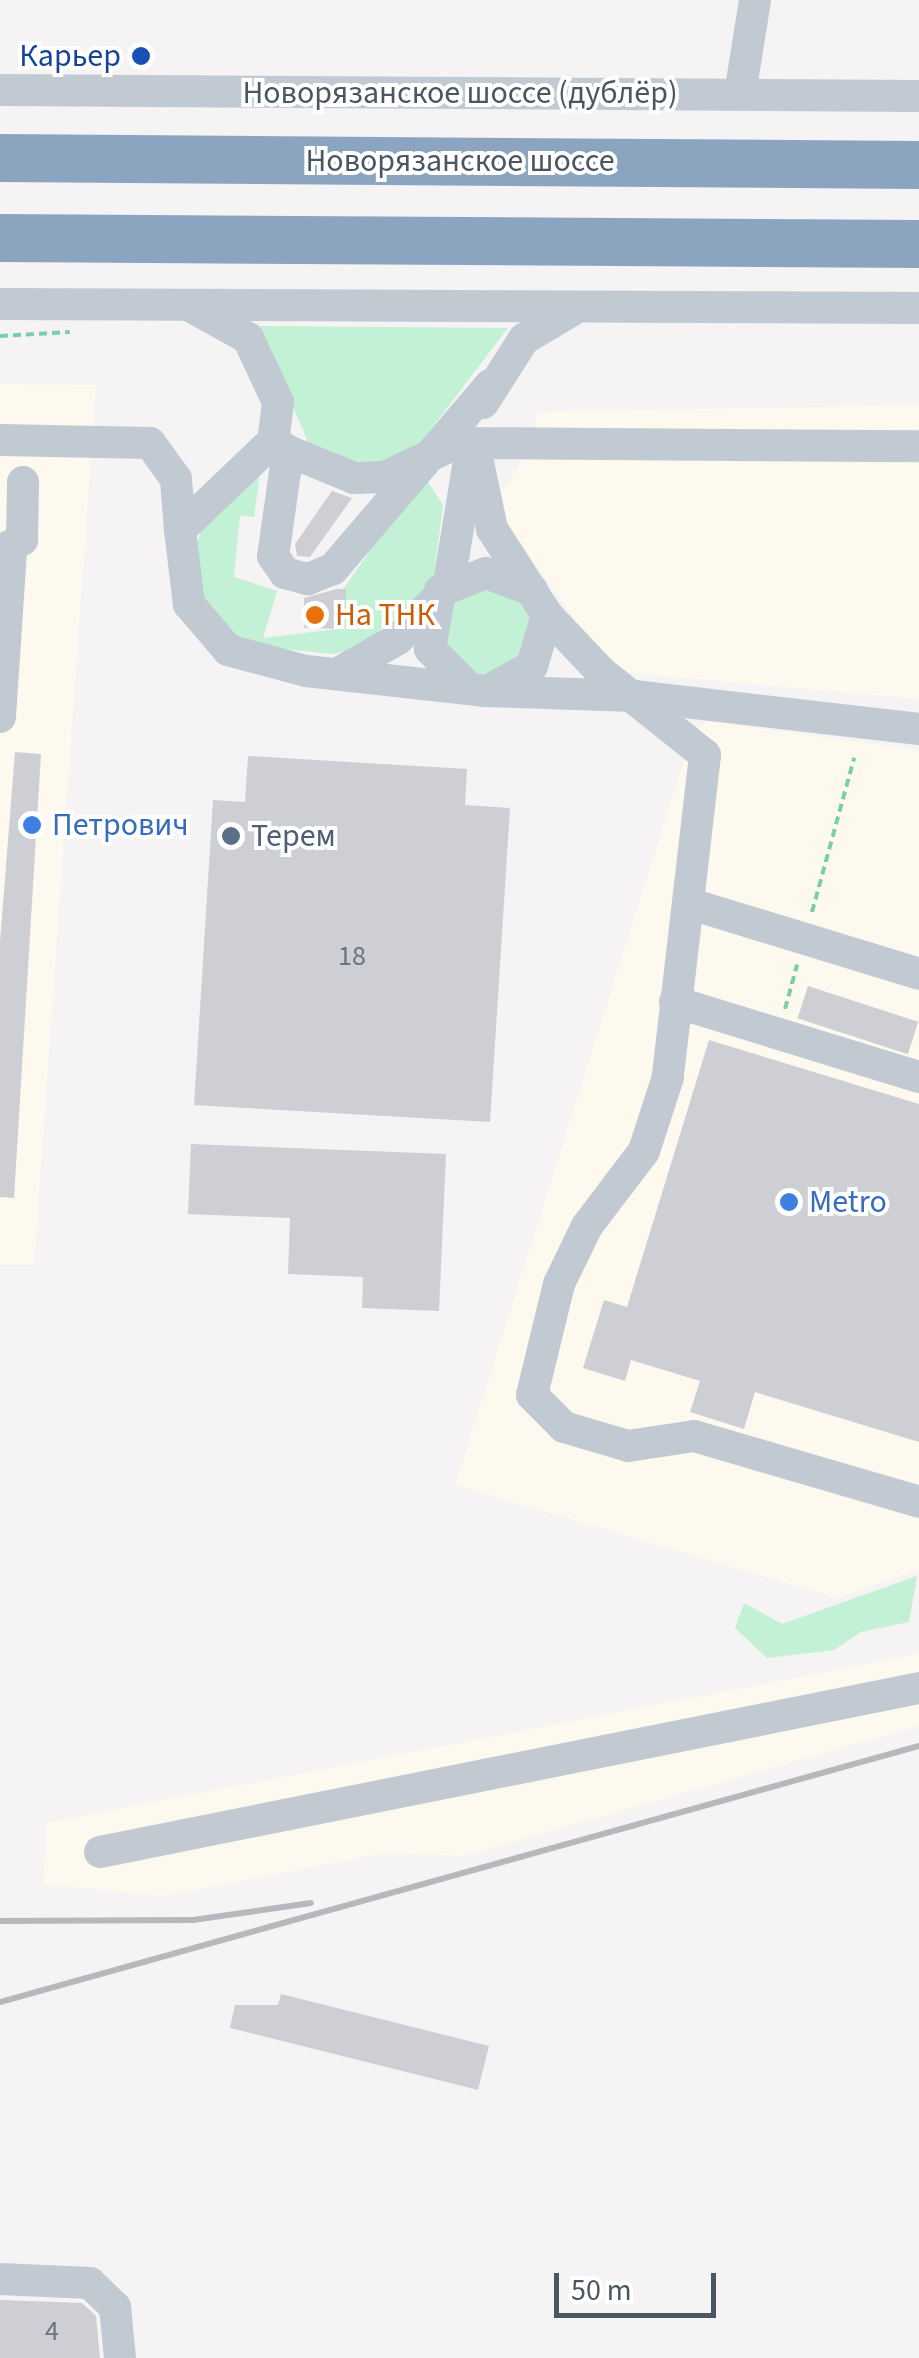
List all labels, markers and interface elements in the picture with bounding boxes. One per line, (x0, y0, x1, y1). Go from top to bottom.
place label: Карьер (19, 37, 121, 75)
marker: Карьер (130, 45, 152, 67)
street label: Новорязанское шоссе (дублёр) (242, 74, 678, 112)
street label: Новорязанское шоссе (305, 142, 615, 180)
place label: На ТНК (335, 596, 435, 634)
marker: На ТНК (304, 604, 326, 626)
place label: Петрович (52, 806, 189, 844)
marker: Петрович (21, 814, 43, 836)
place label: Терем (251, 817, 336, 855)
marker: Терем (220, 825, 242, 847)
house number: 18 (338, 939, 366, 973)
place label: Metro (809, 1183, 887, 1221)
marker: Metro (778, 1191, 800, 1213)
scale bar (559, 2253, 722, 2315)
text: 50 m (571, 2269, 632, 2312)
house number: 4 (45, 2314, 59, 2348)

